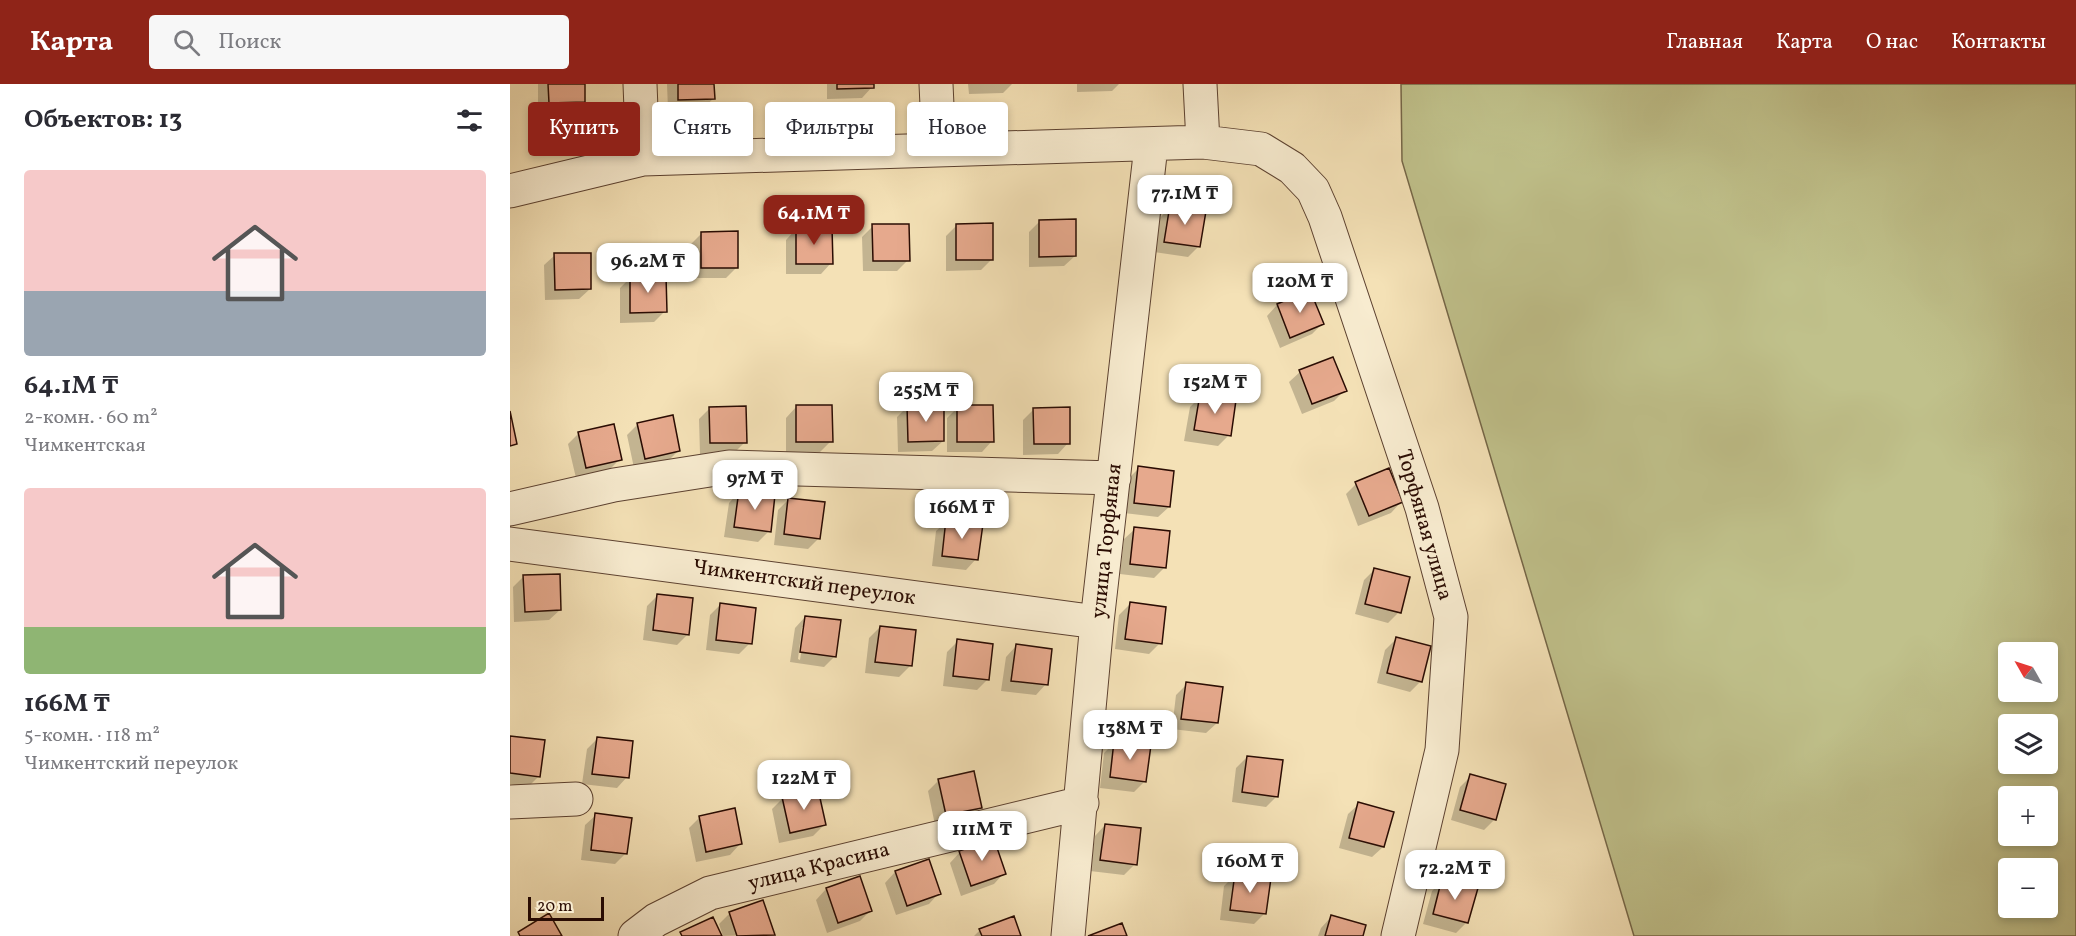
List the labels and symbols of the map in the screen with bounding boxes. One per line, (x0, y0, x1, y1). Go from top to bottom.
pin: 77.1M ₸ (1130, 175, 1240, 226)
pin: 64.1M ₸ (759, 195, 869, 246)
pin: 96.2M ₸ (593, 243, 703, 294)
pin: 120M ₸ (1251, 263, 1349, 314)
pin: 152M ₸ (1166, 364, 1264, 415)
pin: 255M ₸ (877, 372, 975, 423)
street label: Торфяная улица (1389, 446, 1459, 604)
pin: 97M ₸ (713, 460, 797, 511)
street label: улица Торфяная (1084, 462, 1130, 620)
pin: 166M ₸ (913, 489, 1011, 540)
street label: Чимкентский переулок (691, 553, 917, 613)
north arrow (1998, 642, 2058, 702)
pin: 138M ₸ (1081, 710, 1179, 761)
pin: 122M ₸ (755, 760, 853, 811)
pin: 111M ₸ (933, 811, 1031, 862)
street label: улица Красина (745, 835, 893, 899)
pin: 160M ₸ (1201, 843, 1299, 894)
pin: 72.2M ₸ (1400, 850, 1510, 901)
scale bar (528, 894, 604, 922)

